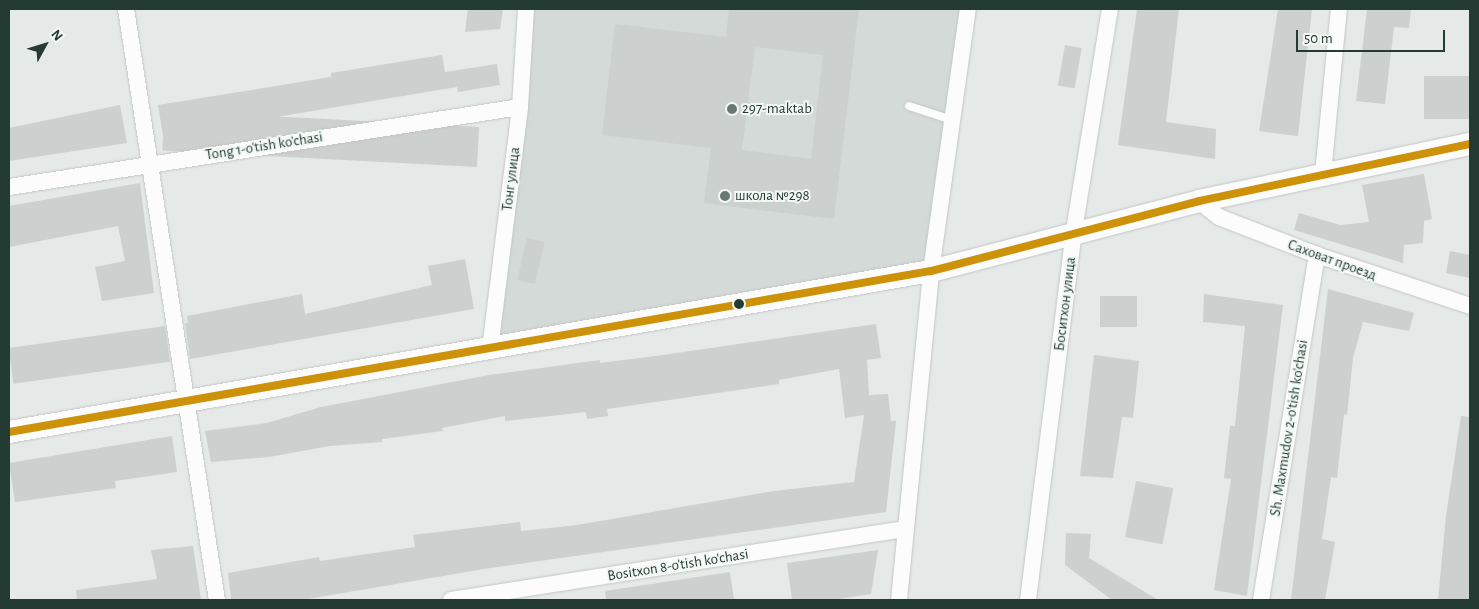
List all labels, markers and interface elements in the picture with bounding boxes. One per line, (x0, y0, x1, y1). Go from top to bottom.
north arrow (20, 20, 70, 70)
scale bar (1299, 20, 1448, 52)
text: N (48, 27, 65, 44)
text: 50 m (1304, 31, 1333, 46)
place label: 297-maktab (742, 100, 812, 118)
marker: 297-maktab (726, 103, 738, 115)
street label: Tong 1-o'tish ko'chasi (204, 128, 324, 164)
street label: Тонг улица (498, 146, 524, 212)
place label: школа №298 (735, 187, 810, 205)
marker: школа №298 (719, 190, 731, 202)
street label: Саховат проезд (1285, 236, 1379, 284)
street label: Боситхон улица (1050, 256, 1080, 352)
unlabelled marker (734, 299, 744, 309)
street label: Sh. Maxmudov 2-o'tish ko'chasi (1266, 339, 1312, 517)
street label: Bositxon 8-o'tish ko'chasi (606, 545, 750, 585)

